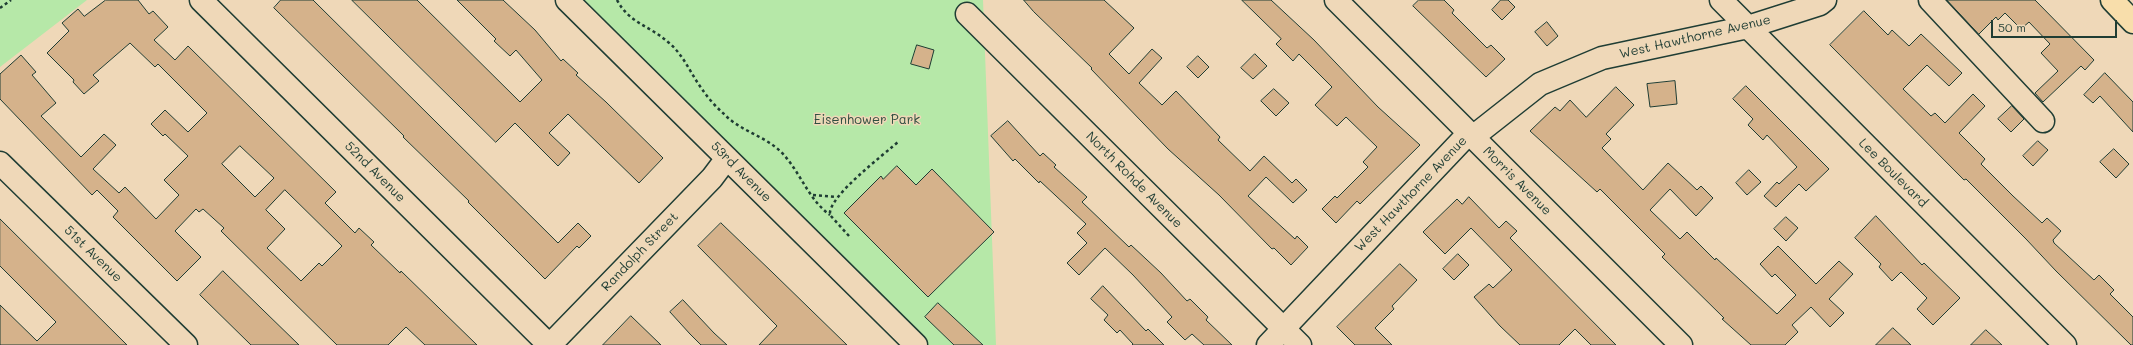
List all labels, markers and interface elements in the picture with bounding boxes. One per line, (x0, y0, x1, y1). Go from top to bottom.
street label: West Hawthorne Avenue (1618, 12, 1772, 62)
scale bar (1993, 12, 2119, 38)
text: 50 m (1998, 19, 2026, 35)
park label: Eisenhower Park (814, 112, 920, 128)
street label: North Rohde Avenue (1083, 129, 1185, 231)
street label: West Hawthorne Avenue (1352, 133, 1470, 255)
street label: Lee Boulevard (1855, 135, 1931, 211)
street label: 52nd Avenue (341, 138, 409, 206)
street label: 53rd Avenue (708, 139, 774, 205)
street label: Morris Avenue (1479, 143, 1555, 219)
street label: Randolph Street (598, 209, 682, 295)
street label: 51st Avenue (61, 222, 125, 286)

